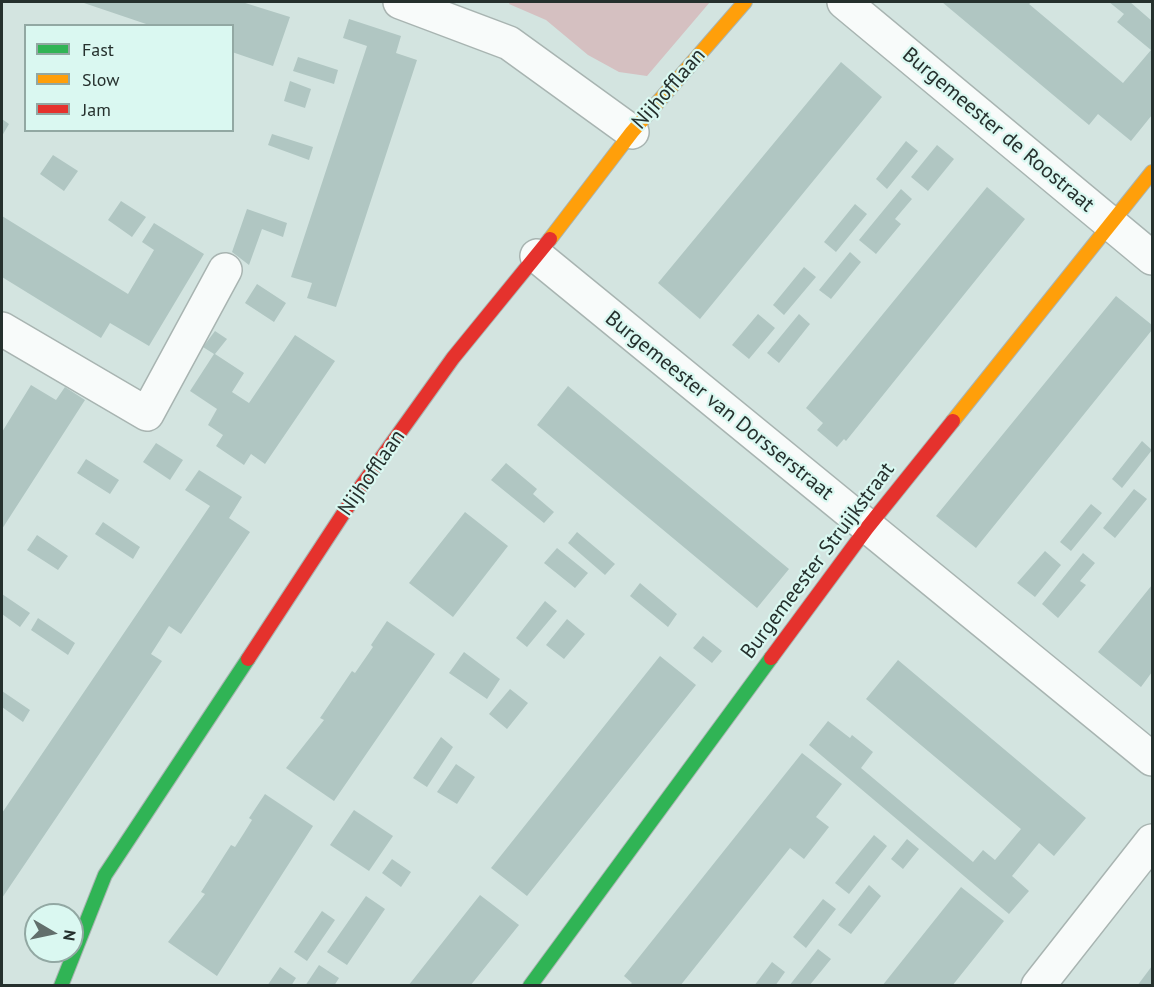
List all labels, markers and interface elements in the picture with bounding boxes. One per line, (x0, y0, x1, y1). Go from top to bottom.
legend (24, 24, 234, 132)
text: Fast (82, 38, 114, 61)
street label: Burgemeester de Roostraat (897, 42, 1099, 218)
street label: Nijhofflaan (627, 43, 711, 135)
text: Slow (82, 68, 120, 91)
text: Jam (82, 98, 111, 121)
street label: Burgemeester van Dorsserstraat (600, 306, 838, 506)
street label: Nijhofflaan (333, 425, 411, 521)
street label: Burgemeester Struijkstraat (736, 458, 900, 664)
north arrow (24, 903, 84, 963)
text: N (59, 929, 81, 942)

